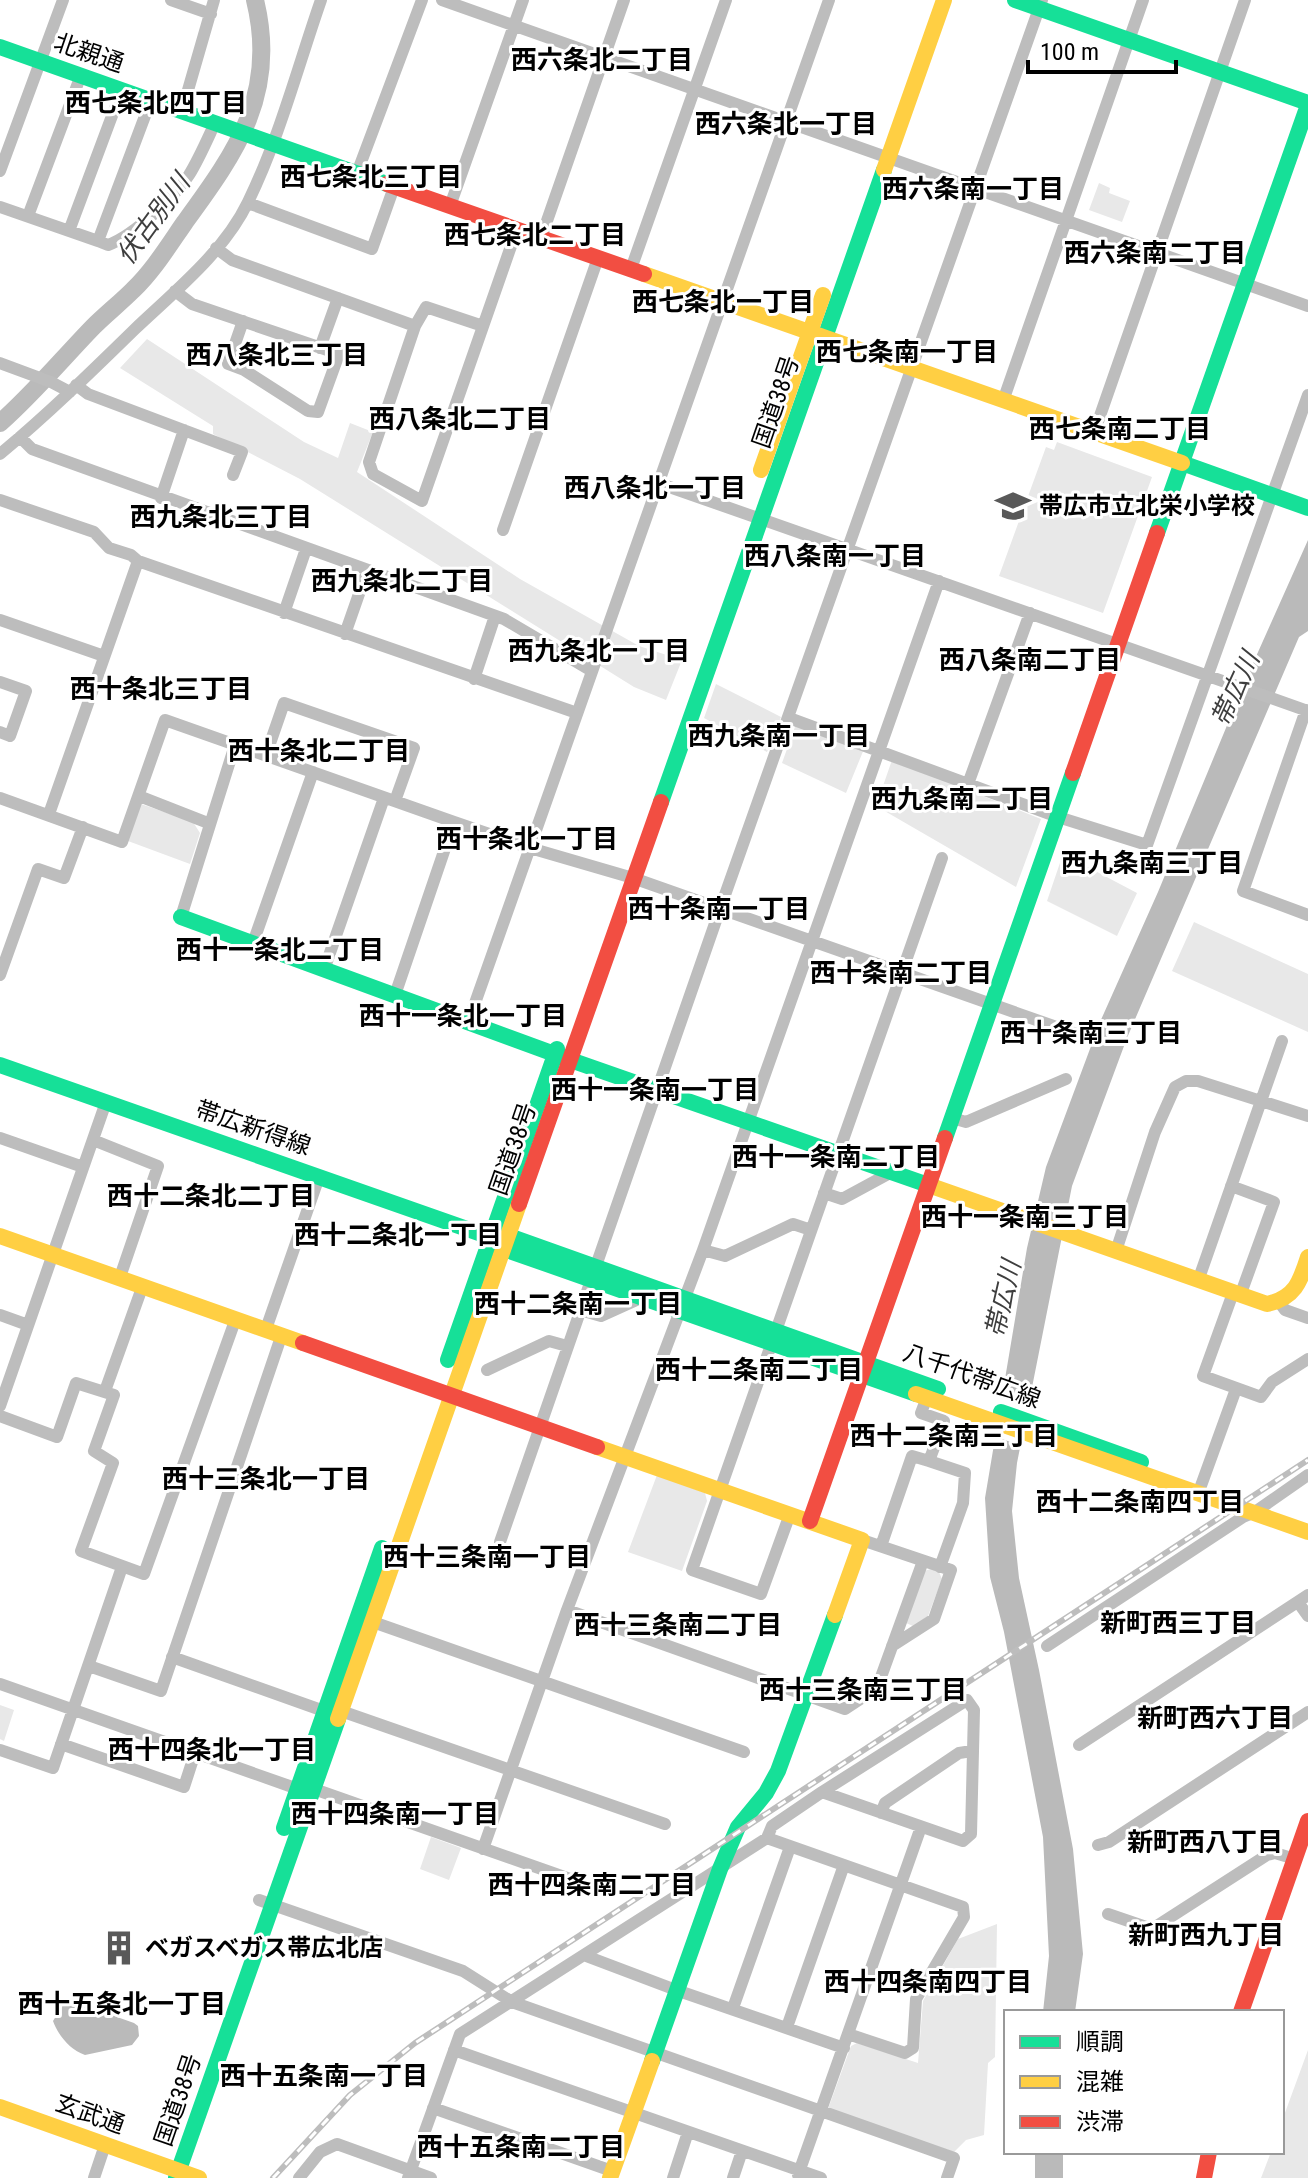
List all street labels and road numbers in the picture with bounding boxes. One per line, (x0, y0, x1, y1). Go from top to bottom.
street label: 北親通 (50, 28, 128, 78)
street label: 国道38号 (747, 352, 805, 452)
street label: 帯広新得線 (192, 1095, 314, 1161)
street label: 国道38号 (484, 1099, 542, 1199)
street label: 八千代帯広線 (900, 1338, 1044, 1414)
street label: 国道38号 (149, 2050, 207, 2150)
street label: 玄武通 (51, 2089, 129, 2139)

